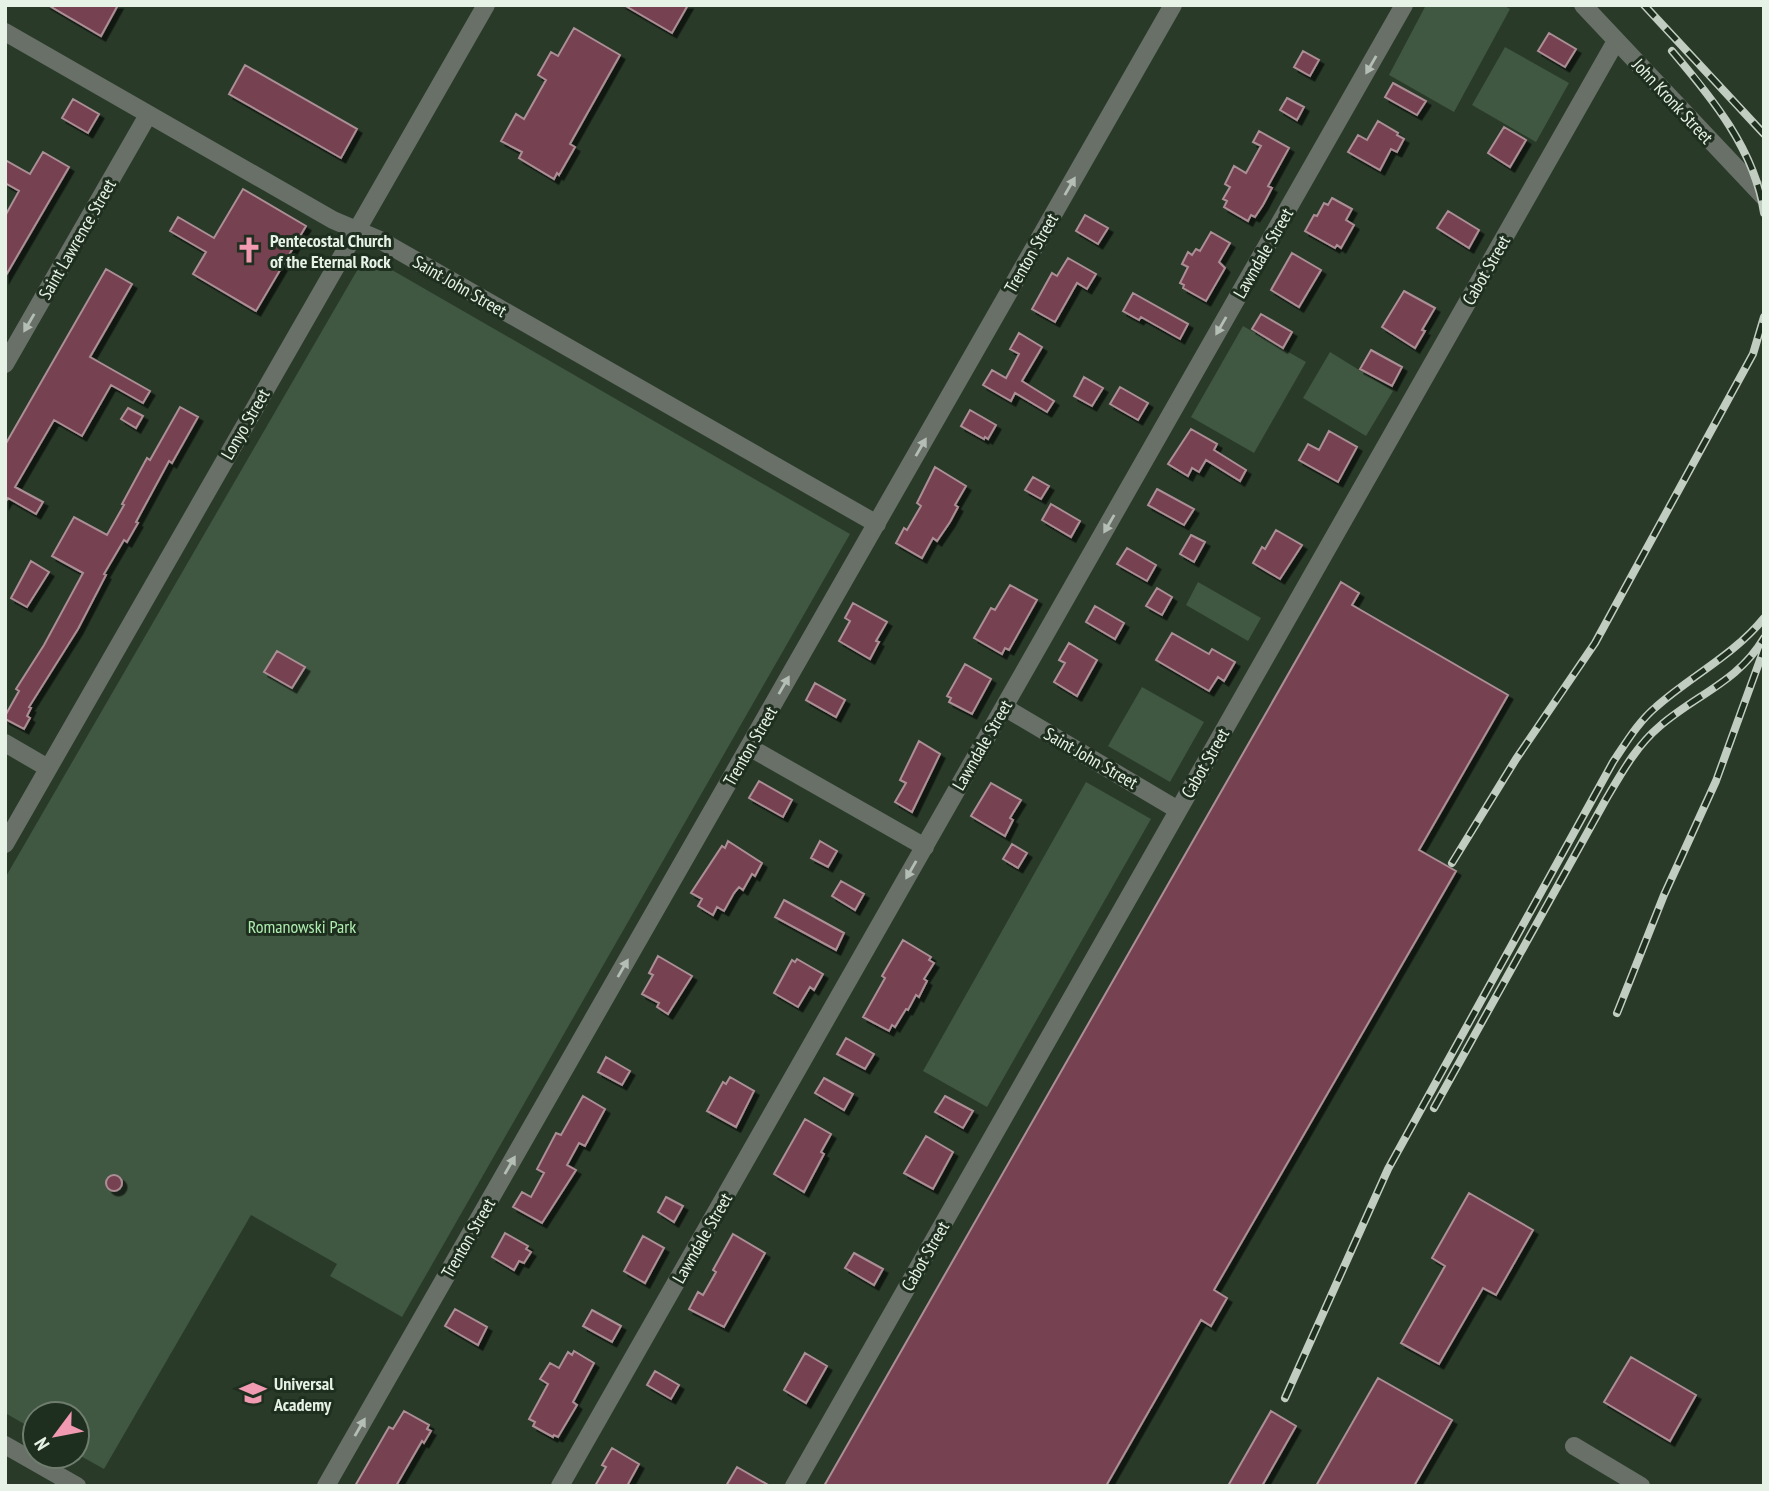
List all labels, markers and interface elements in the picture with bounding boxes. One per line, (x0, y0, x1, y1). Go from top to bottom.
street label: John Kronk Street (1627, 53, 1718, 149)
one-way arrow (1364, 55, 1377, 74)
street label: Saint Lawrence Street (33, 175, 121, 303)
one-way arrow (1064, 176, 1076, 195)
street label: Lawndale Street (1228, 204, 1298, 302)
street label: Trenton Street (999, 209, 1063, 297)
place label: Pentecostal Church of the Eternal Rock (270, 229, 392, 273)
street label: Cabot Street (1457, 231, 1515, 309)
church icon: Pentecostal Church of the Eternal Rock (234, 235, 264, 265)
street label: Saint John Street (409, 250, 511, 322)
one-way arrow (23, 313, 35, 332)
one-way arrow (1216, 316, 1228, 336)
street label: Lonyo Street (216, 384, 274, 464)
one-way arrow (914, 437, 926, 457)
one-way arrow (1103, 514, 1115, 533)
one-way arrow (778, 676, 790, 695)
street label: Lawndale Street (947, 696, 1017, 794)
street label: Trenton Street (718, 702, 782, 790)
street label: Saint John Street (1040, 722, 1142, 794)
street label: Cabot Street (1176, 724, 1234, 802)
one-way arrow (905, 861, 917, 880)
park label: Romanowski Park (248, 915, 356, 938)
one-way arrow (616, 958, 629, 977)
one-way arrow (504, 1156, 516, 1175)
street label: Lawndale Street (667, 1189, 737, 1287)
street label: Trenton Street (436, 1194, 500, 1282)
street label: Cabot Street (896, 1217, 954, 1295)
place label: Universal Academy (273, 1372, 334, 1416)
school or university icon: Universal Academy (238, 1378, 268, 1408)
north arrow (21, 1400, 91, 1470)
one-way arrow (354, 1417, 366, 1436)
text: N (29, 1433, 54, 1455)

